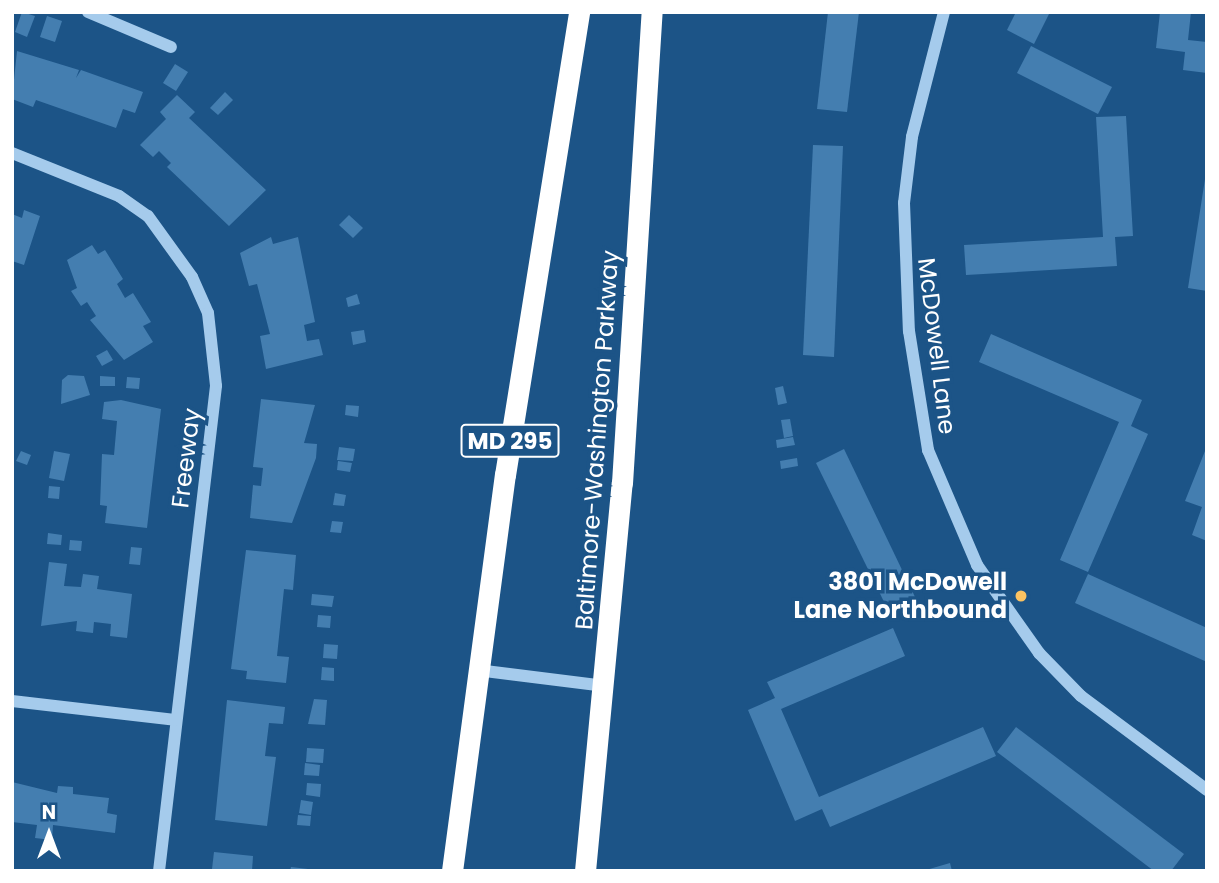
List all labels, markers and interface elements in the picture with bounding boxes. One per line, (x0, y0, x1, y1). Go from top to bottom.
street label: Baltimore-Washington Parkway (569, 249, 625, 631)
street label: McDowell Lane (912, 256, 962, 436)
street label: Freeway (166, 407, 206, 509)
road number: MD 295 (459, 422, 561, 461)
place label: 3801 McDowell Lane Northbound (793, 568, 1007, 624)
marker: 3801 McDowell Lane Northbound (1013, 588, 1029, 604)
north arrow (14, 799, 84, 869)
text: N (42, 799, 56, 826)

